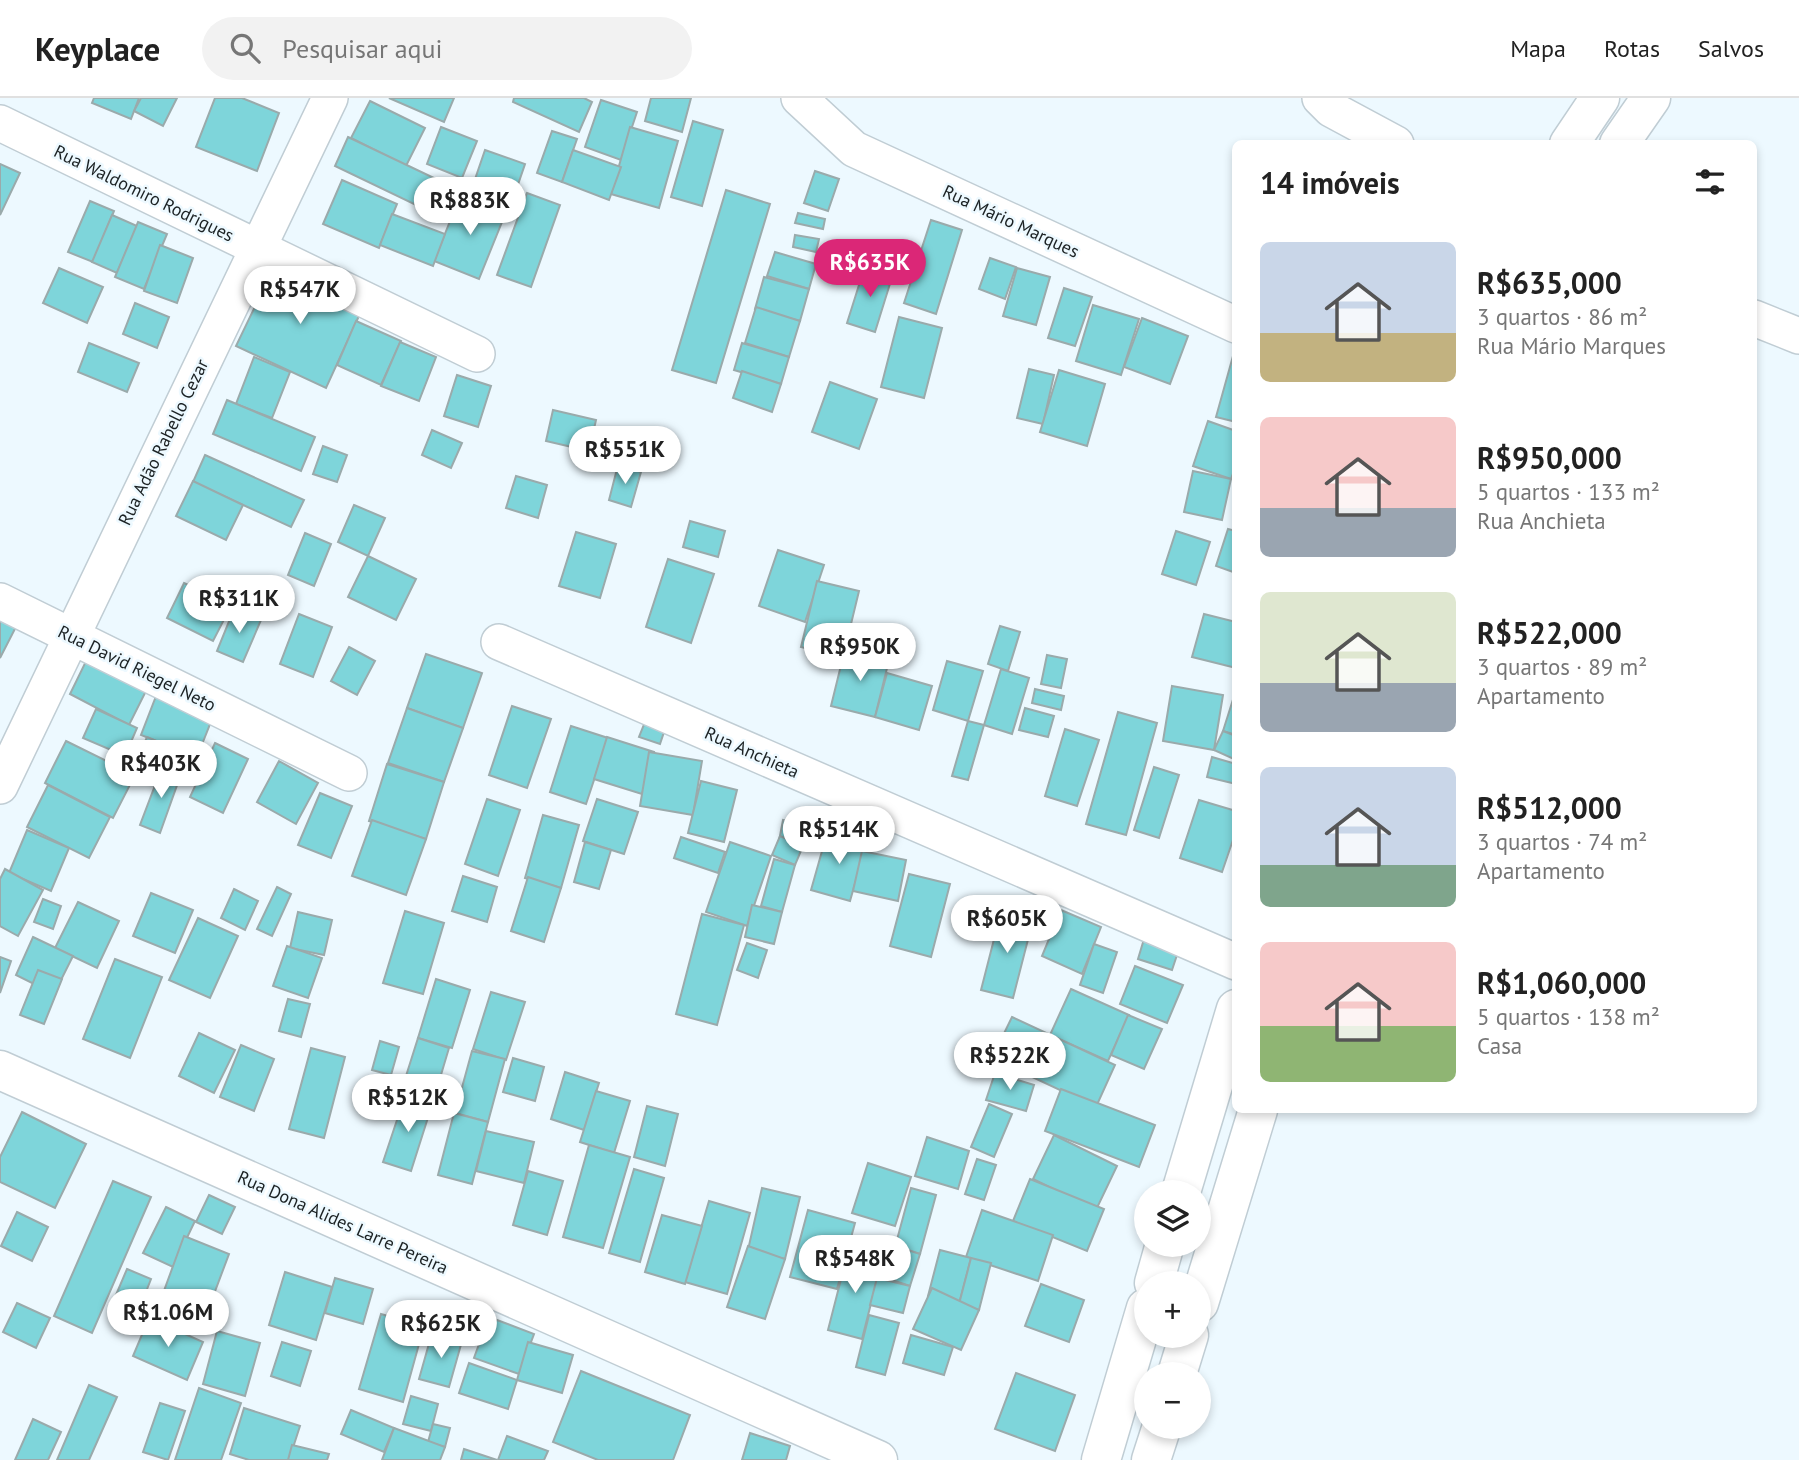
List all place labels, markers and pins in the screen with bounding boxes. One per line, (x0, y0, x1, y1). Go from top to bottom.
pin: R$883K (413, 178, 527, 237)
pin: R$635K (813, 240, 927, 299)
pin: R$547K (243, 266, 357, 326)
pin: R$551K (568, 426, 682, 486)
pin: R$311K (182, 575, 296, 635)
pin: R$950K (803, 624, 917, 683)
pin: R$403K (104, 740, 218, 800)
pin: R$514K (782, 806, 896, 866)
pin: R$605K (950, 896, 1064, 955)
pin: R$522K (953, 1032, 1067, 1092)
pin: R$512K (351, 1074, 465, 1134)
pin: R$548K (798, 1236, 912, 1295)
pin: R$1.06M (103, 1290, 233, 1349)
pin: R$625K (384, 1300, 498, 1360)

